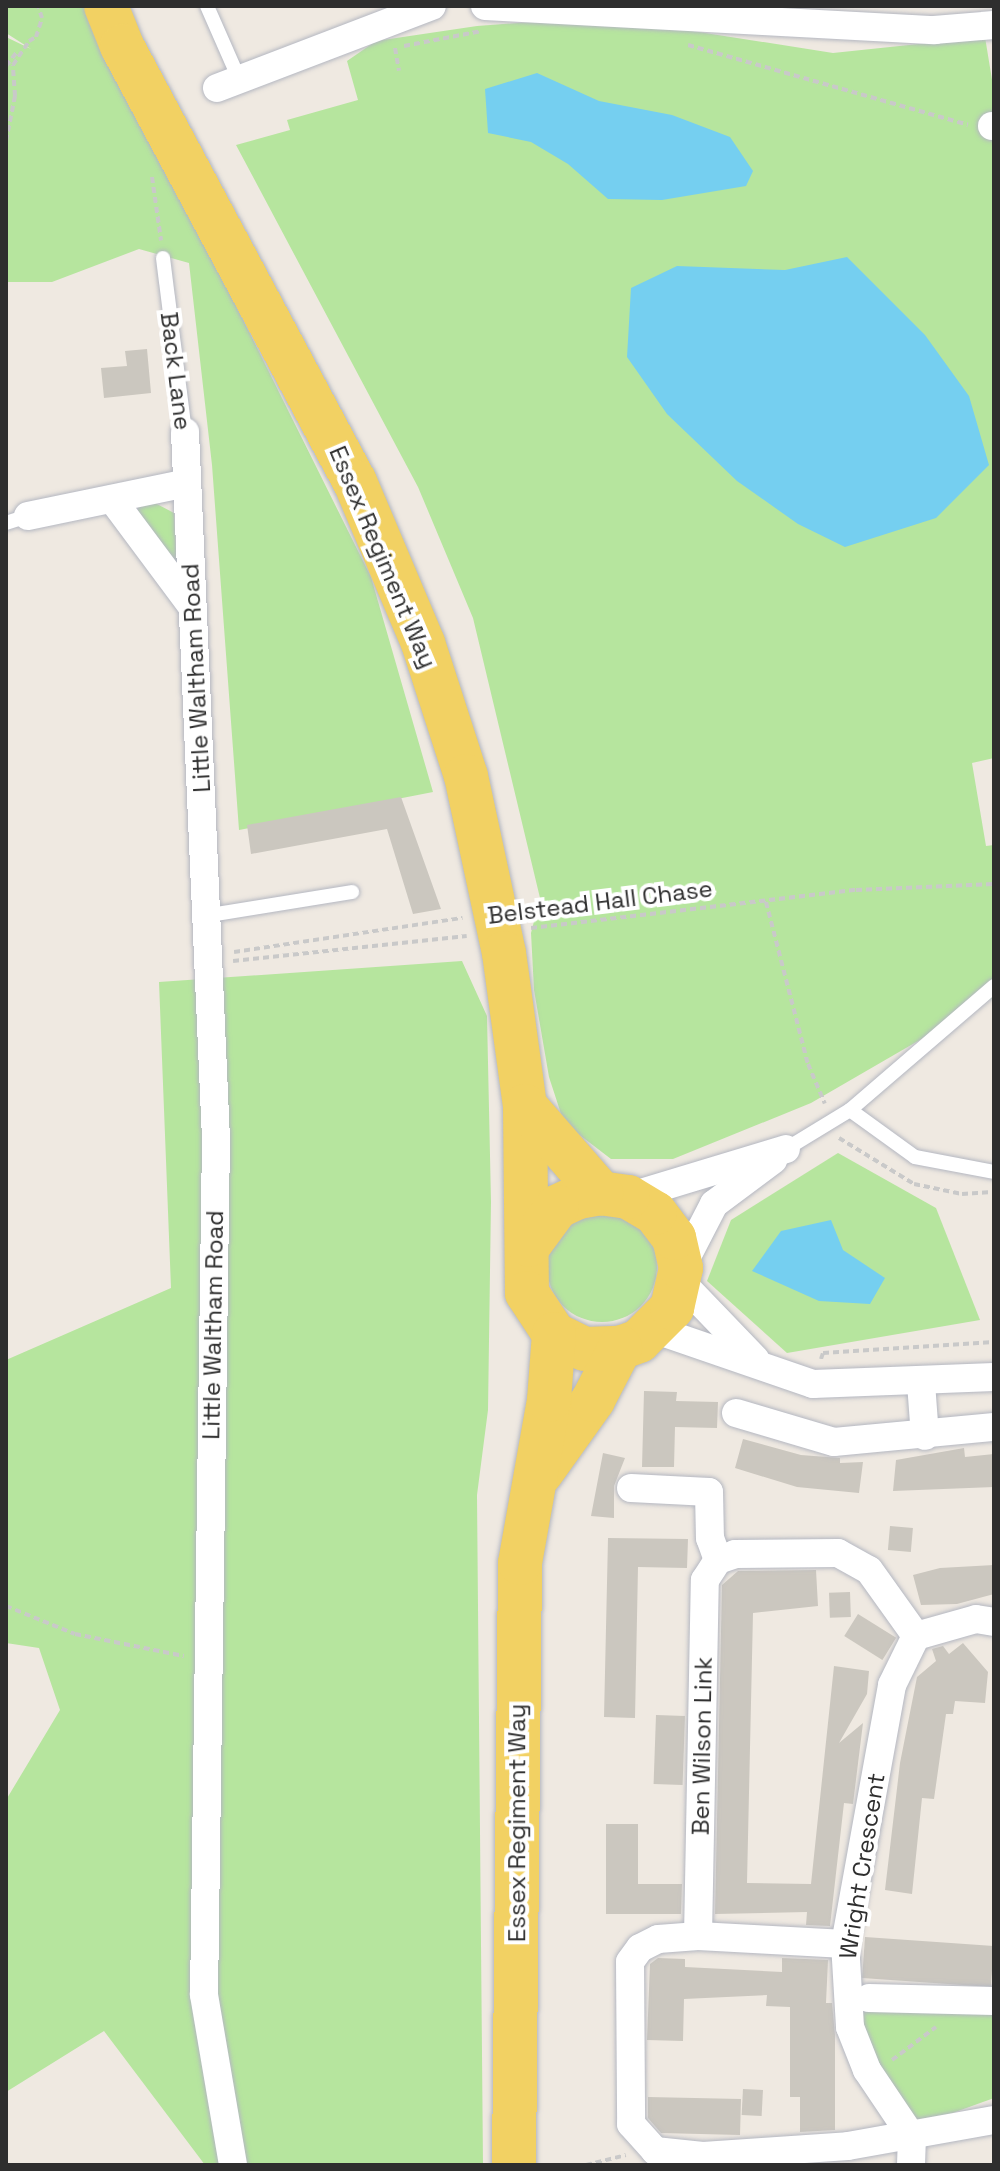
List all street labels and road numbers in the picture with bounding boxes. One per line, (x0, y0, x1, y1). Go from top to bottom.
street label: Back Lane (154, 310, 198, 432)
street label: Essex Regiment Way (323, 442, 443, 672)
street label: Little Waltham Road (176, 563, 216, 793)
street label: Belstead Hall Chase (486, 874, 714, 930)
street label: Little Waltham Road (197, 1210, 229, 1440)
street label: Ben Wilson Link (686, 1656, 718, 1836)
street label: Essex Regiment Way (503, 1704, 531, 1942)
street label: Wright Crescent (833, 1771, 891, 1961)

